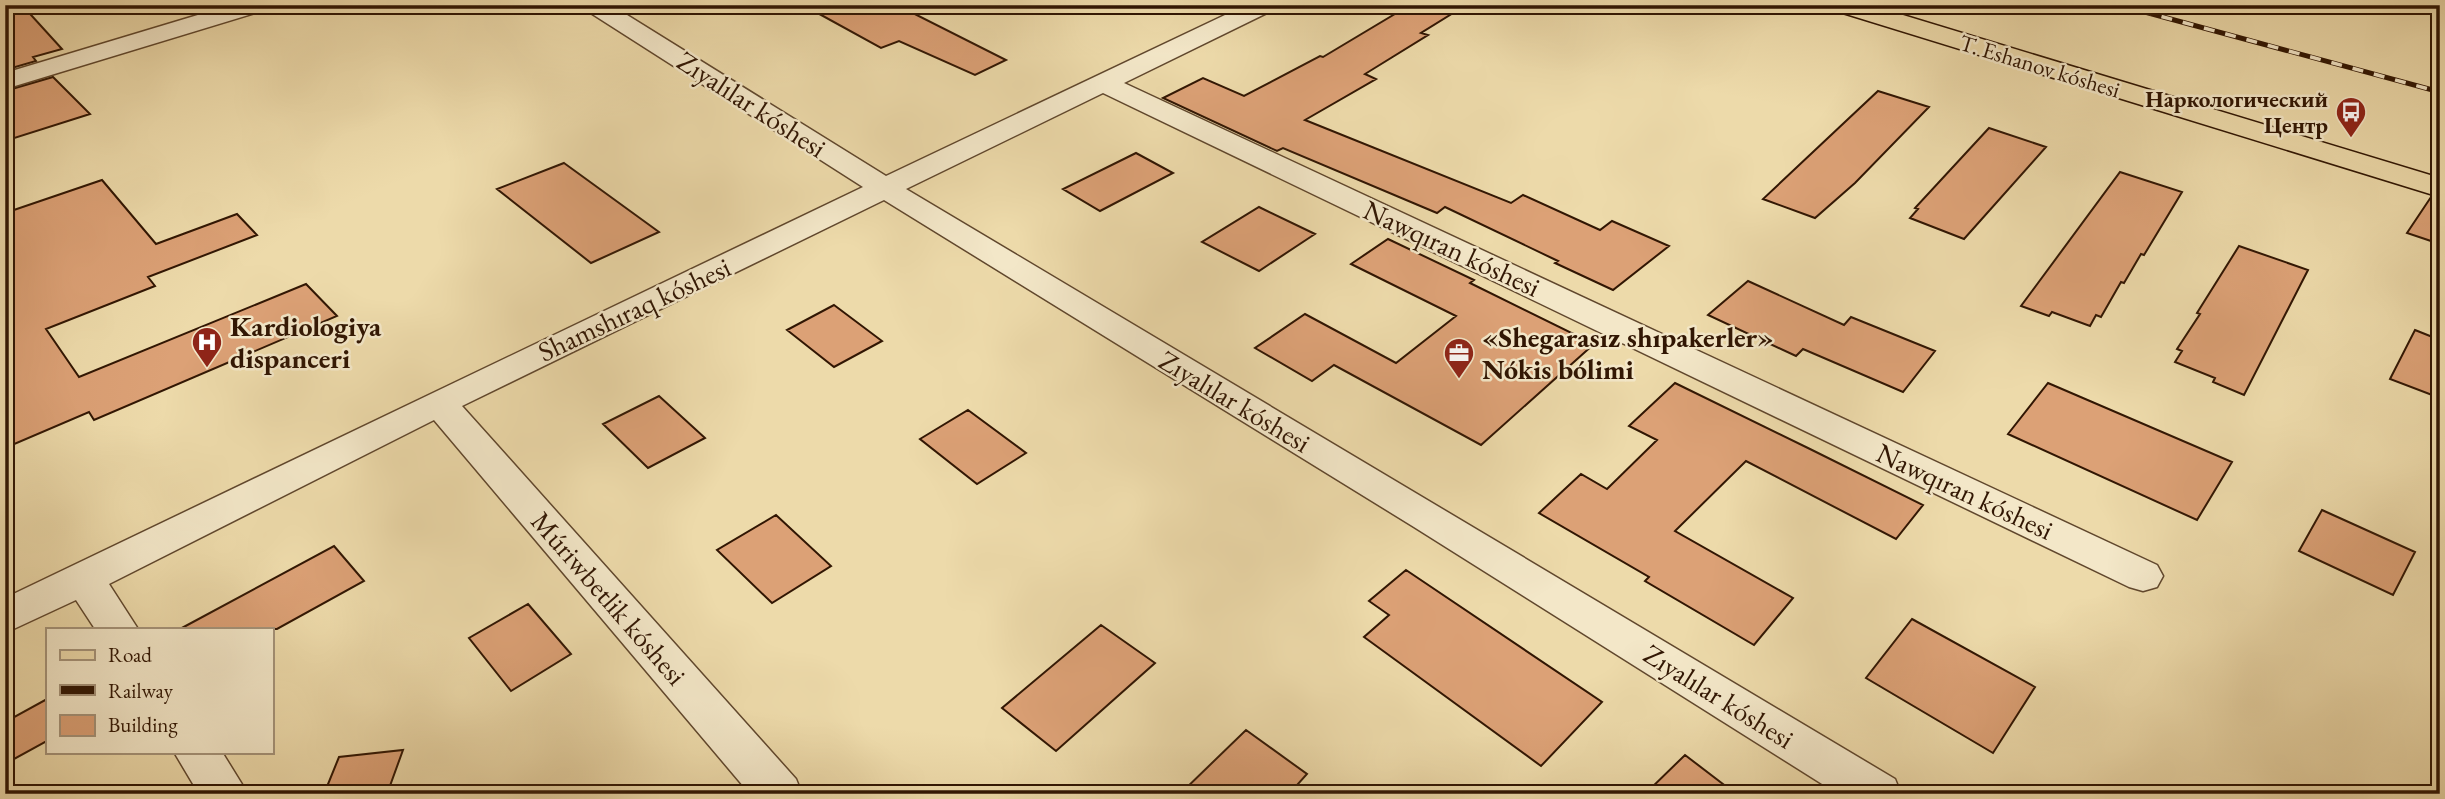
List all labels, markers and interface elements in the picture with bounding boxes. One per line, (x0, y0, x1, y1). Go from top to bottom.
street label: T. Eshanov kóshesi (1956, 27, 2124, 105)
street label: Zıyalılar kóshesi (671, 42, 833, 166)
place label: Наркологический Центр (2145, 84, 2328, 140)
bus stop icon: Наркологический Центр (2334, 95, 2368, 139)
street label: Nawqıran kóshesi (1358, 191, 1546, 305)
street label: Shamshıraq kóshesi (532, 249, 736, 369)
place label: Kardiologiya dispanceri (230, 308, 382, 376)
place label: «Shegarasız shıpakerler» Nókis bólimi (1482, 319, 1774, 387)
hospital icon: Kardiologiya dispanceri (190, 325, 224, 369)
office icon: «Shegarasız shıpakerler» Nókis bólimi (1442, 336, 1476, 380)
street label: Zıyalılar kóshesi (1153, 342, 1317, 460)
street label: Nawqıran kóshesi (1871, 434, 2059, 548)
street label: Múriwbetlik kóshesi (524, 504, 695, 693)
legend (46, 628, 273, 754)
street label: Zıyalılar kóshesi (1637, 636, 1801, 757)
text: Road (108, 641, 152, 668)
text: Railway (108, 677, 174, 704)
text: Building (108, 711, 178, 738)

